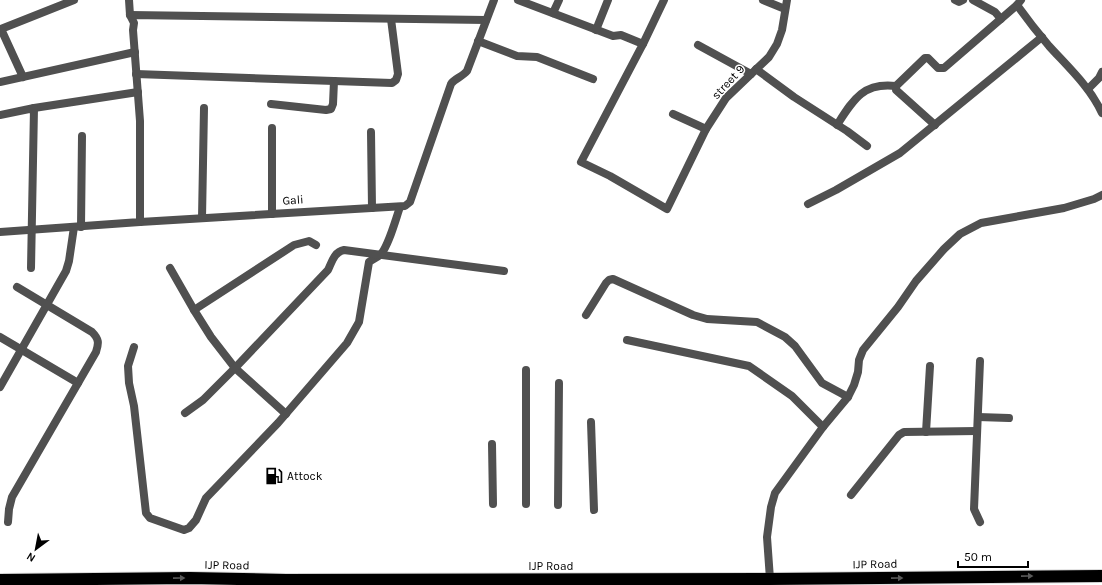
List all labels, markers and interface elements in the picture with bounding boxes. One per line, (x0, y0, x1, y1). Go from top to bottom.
street label: street 9 (709, 62, 747, 102)
street label: Gali (282, 192, 304, 208)
fuel station icon: Attock (264, 466, 284, 486)
place label: Attock (287, 469, 323, 483)
north arrow (16, 529, 56, 569)
scale bar (958, 543, 1028, 569)
text: N (24, 549, 38, 565)
text: 50 m (964, 550, 992, 564)
street label: IJP Road (852, 557, 898, 571)
street label: IJP Road (204, 558, 250, 572)
street label: IJP Road (528, 559, 574, 573)
one-way arrow (1021, 573, 1034, 579)
one-way arrow (173, 575, 186, 581)
one-way arrow (891, 575, 904, 581)

